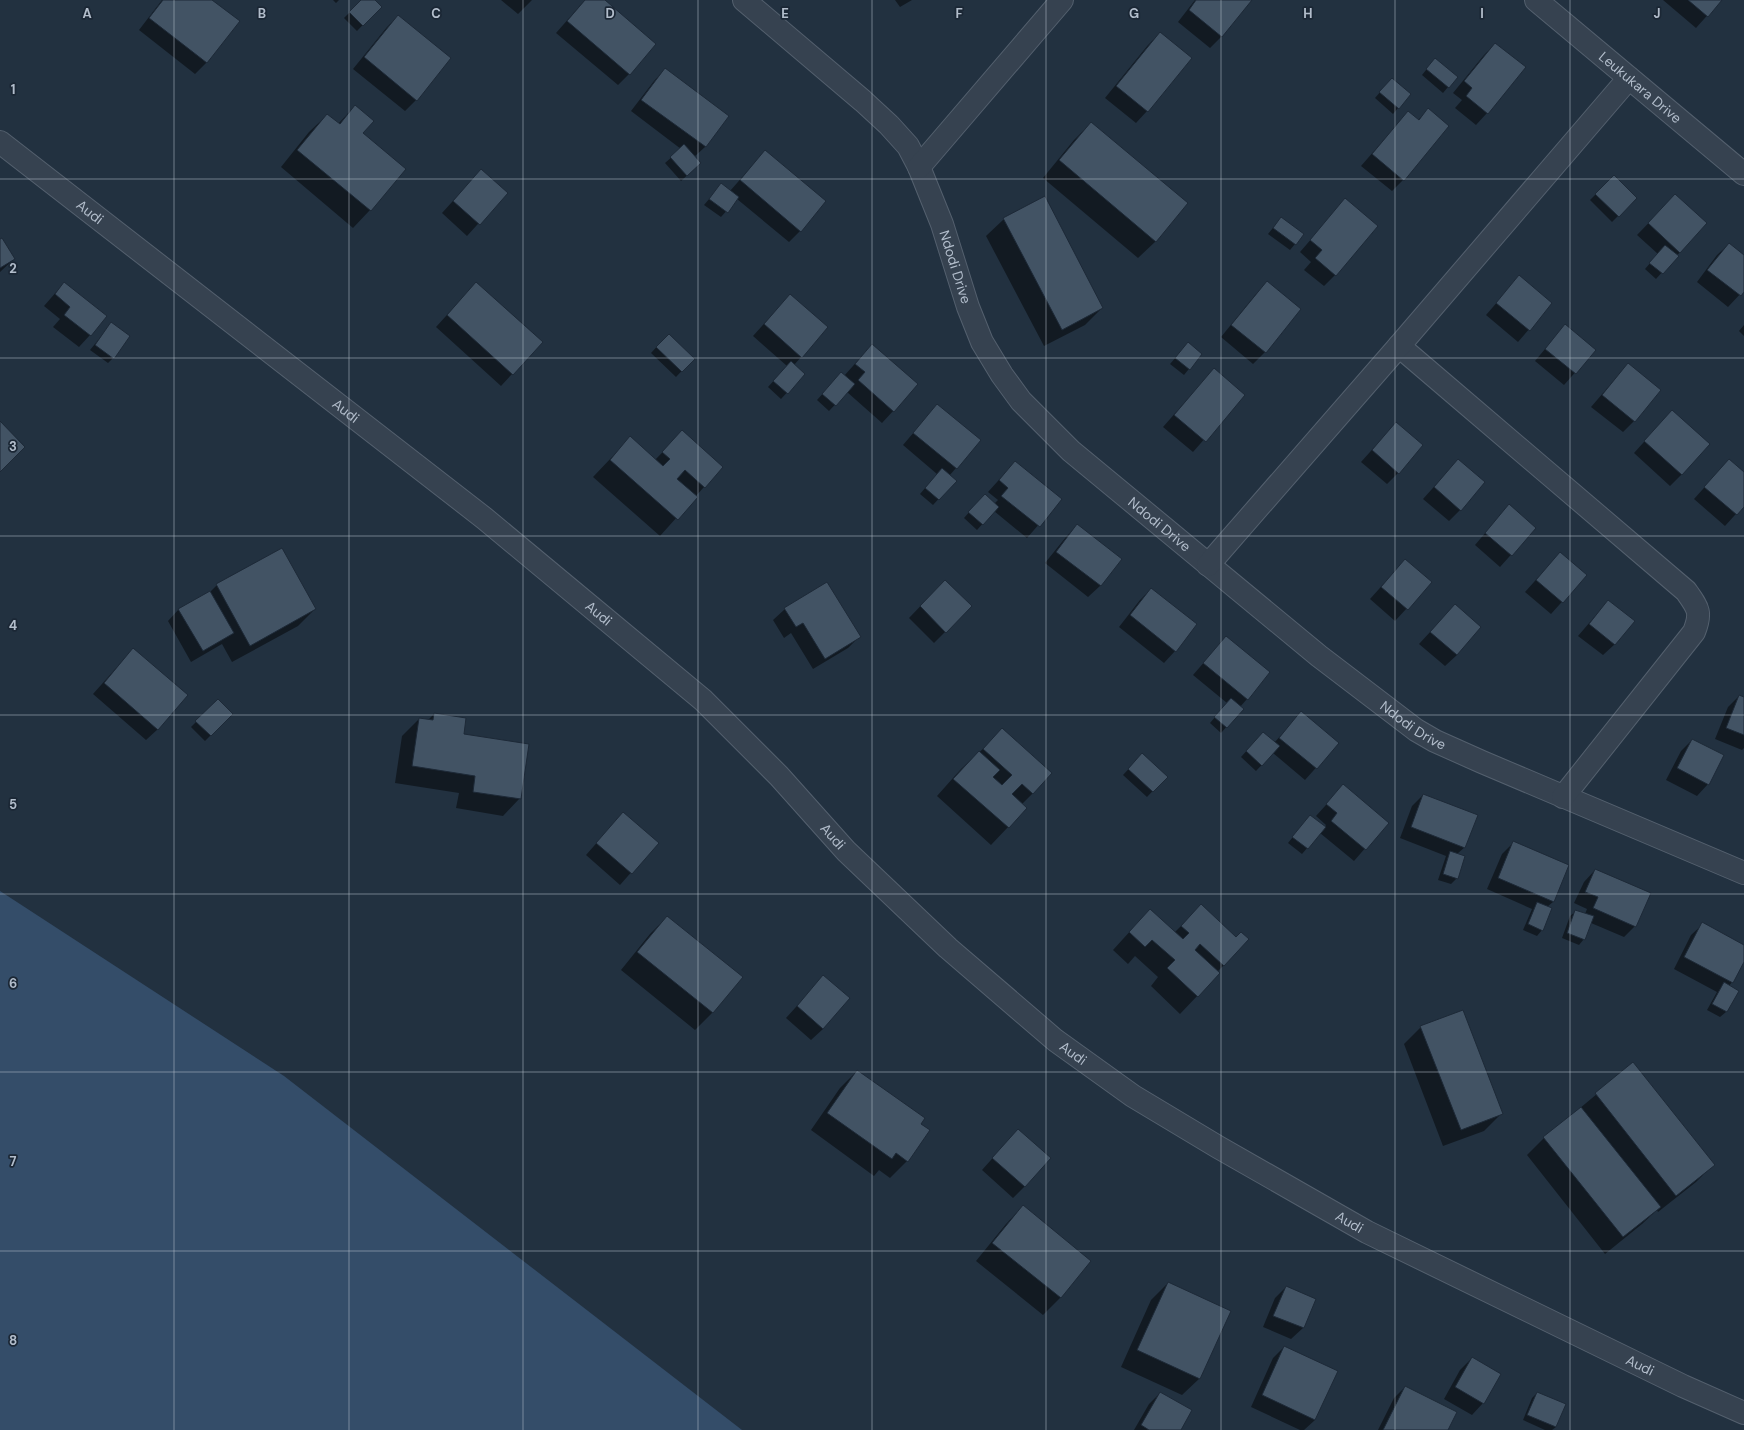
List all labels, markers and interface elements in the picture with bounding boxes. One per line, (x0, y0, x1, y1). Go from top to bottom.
text: A (82, 5, 92, 22)
text: B (258, 5, 266, 22)
text: C (431, 5, 441, 22)
text: D (605, 5, 615, 22)
text: E (781, 5, 789, 22)
text: F (955, 5, 963, 22)
text: G (1129, 5, 1139, 22)
text: H (1303, 5, 1313, 22)
text: I (1480, 5, 1484, 22)
text: J (1653, 5, 1661, 22)
street label: Leukukara Drive (1595, 47, 1685, 127)
text: 1 (11, 81, 15, 98)
street label: Audi (73, 196, 107, 228)
street label: Ndodi Drive (936, 228, 975, 306)
text: 2 (9, 260, 17, 277)
street label: Audi (329, 395, 363, 427)
text: 3 (9, 438, 17, 455)
street label: Ndodi Drive (1125, 493, 1195, 555)
street label: Audi (582, 597, 616, 630)
text: 4 (9, 617, 17, 634)
street label: Ndodi Drive (1376, 697, 1449, 754)
text: 5 (9, 796, 17, 813)
street label: Audi (816, 819, 849, 853)
text: 6 (9, 975, 17, 992)
street label: Audi (1056, 1037, 1090, 1069)
text: 7 (10, 1153, 17, 1170)
street label: Audi (1332, 1207, 1367, 1237)
text: 8 (9, 1332, 17, 1349)
street label: Audi (1623, 1351, 1657, 1380)

